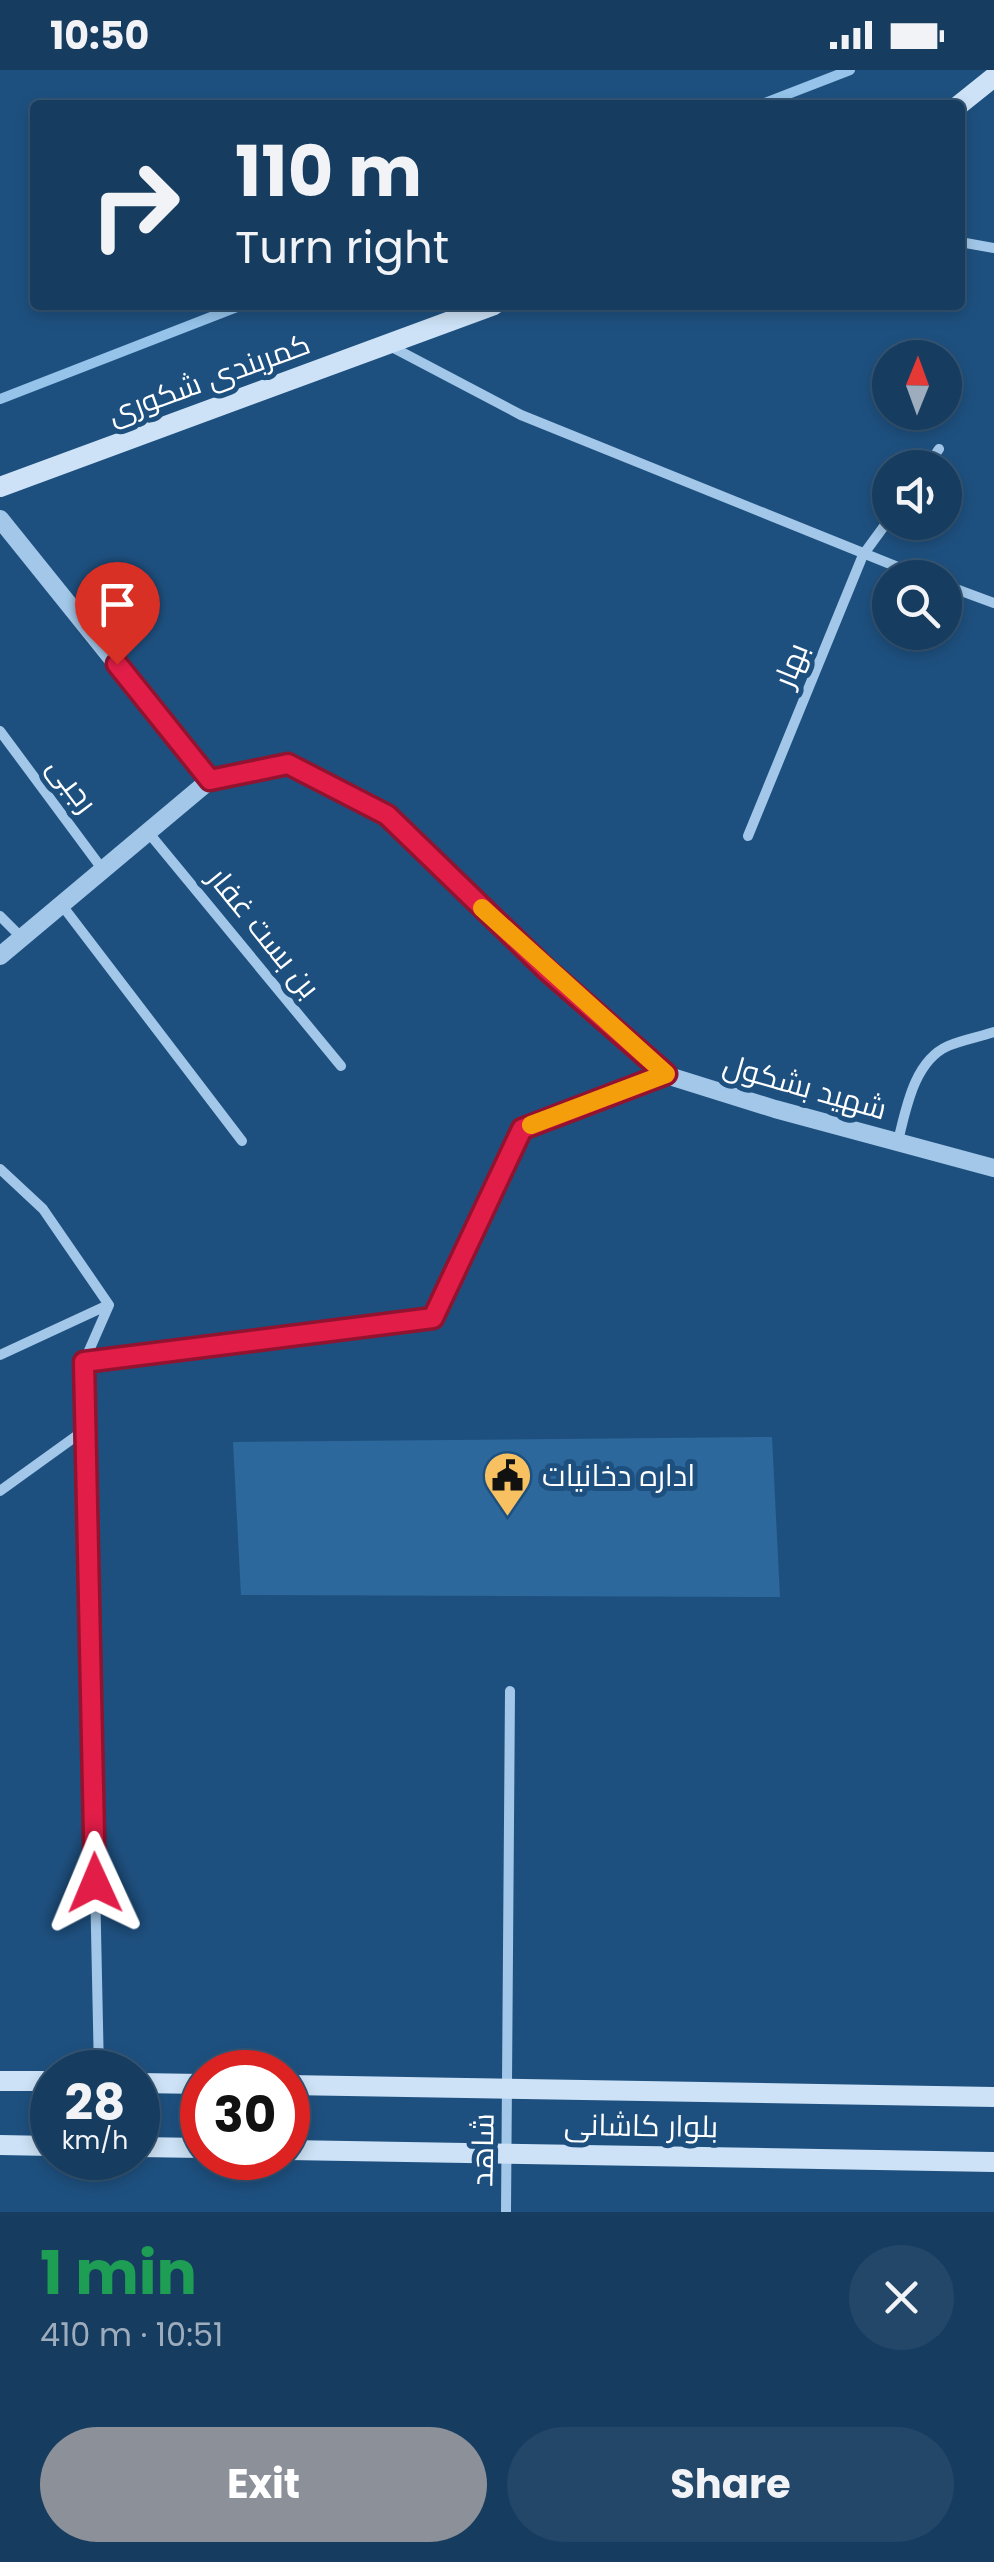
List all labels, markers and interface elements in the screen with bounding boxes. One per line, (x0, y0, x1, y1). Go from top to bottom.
text: 10:50 (50, 9, 149, 62)
text: 110 m (235, 122, 422, 221)
icon: right (70, 140, 200, 270)
text: Turn right (235, 216, 449, 279)
street label: کمربندی شکوری (102, 322, 316, 435)
north arrow (872, 340, 962, 430)
map controls (872, 340, 962, 650)
button: sound (872, 450, 962, 540)
button: search (872, 560, 962, 650)
pin (75, 562, 160, 665)
icon: arrive (90, 577, 145, 632)
street label: بهار (762, 636, 819, 695)
street label: رجبی (37, 748, 108, 822)
street label: بن بست غفار (197, 857, 330, 1007)
street label: شهید بشکول (718, 1043, 892, 1130)
public building icon: اداره دخانیات (481, 1450, 533, 1518)
place label: اداره دخانیات (542, 1454, 695, 1497)
position arrow (43, 1831, 147, 1935)
speed limit sign: 30 (180, 2050, 310, 2180)
text: 28 (65, 2067, 125, 2138)
street label: بلوار کاشانی (563, 2103, 719, 2148)
street label: شاهد (460, 2113, 505, 2187)
text: km/h (62, 2123, 128, 2158)
text: 1 min (40, 2231, 197, 2315)
button: close (849, 2245, 954, 2350)
text: 410 m · 10:51 (40, 2312, 223, 2357)
button: Exit (40, 2427, 487, 2542)
button: Share (507, 2427, 954, 2542)

